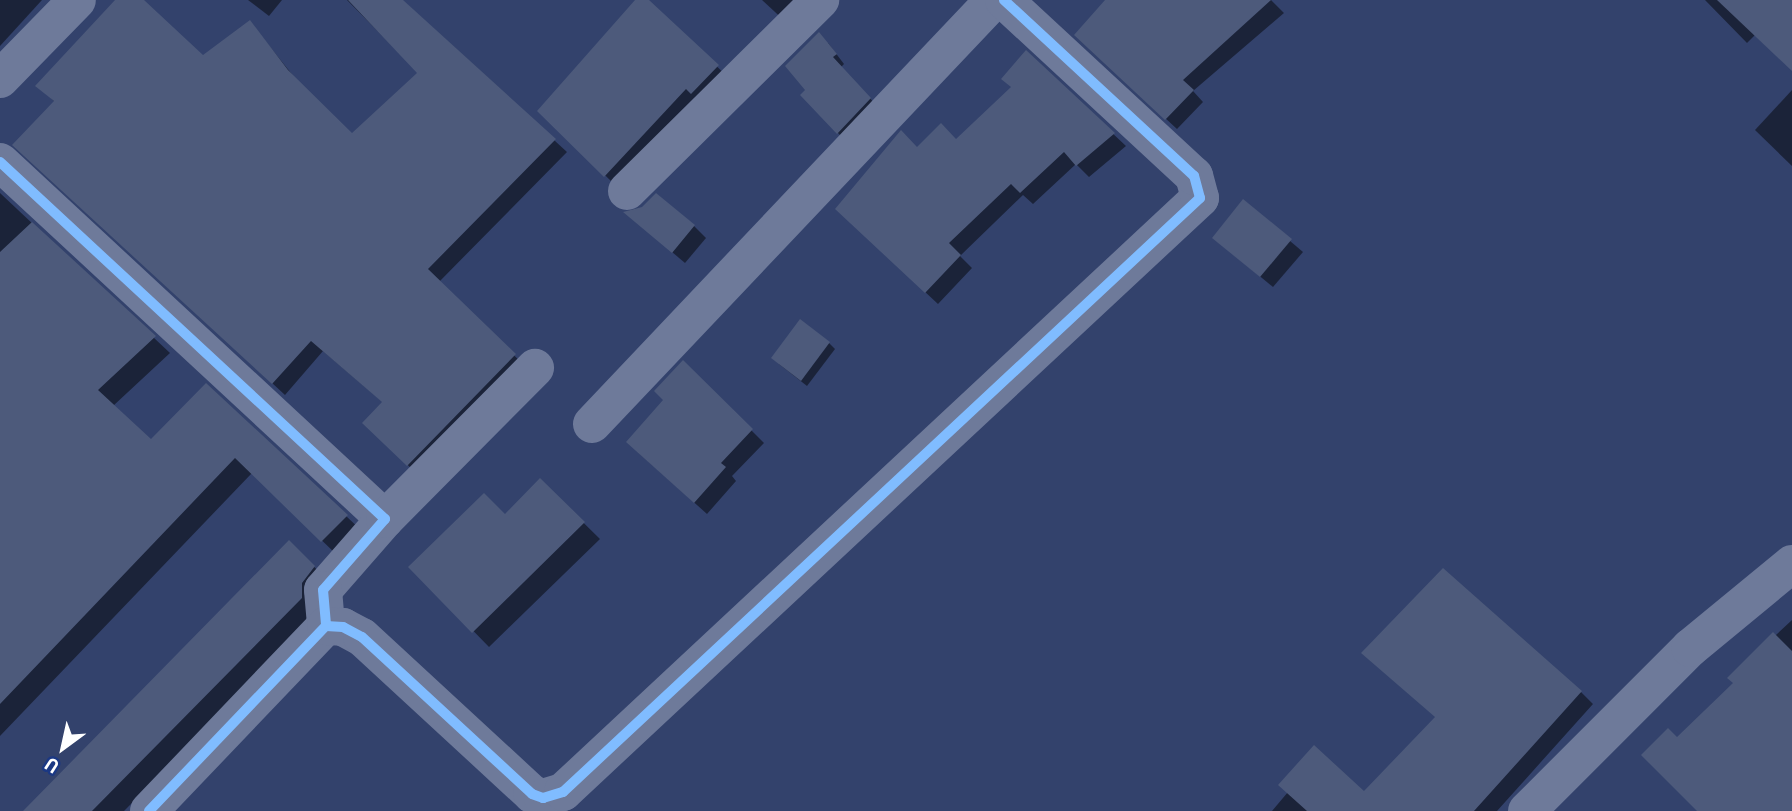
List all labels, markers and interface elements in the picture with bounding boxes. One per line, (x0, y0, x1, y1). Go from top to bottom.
north arrow (28, 713, 98, 783)
text: U (40, 753, 63, 779)

